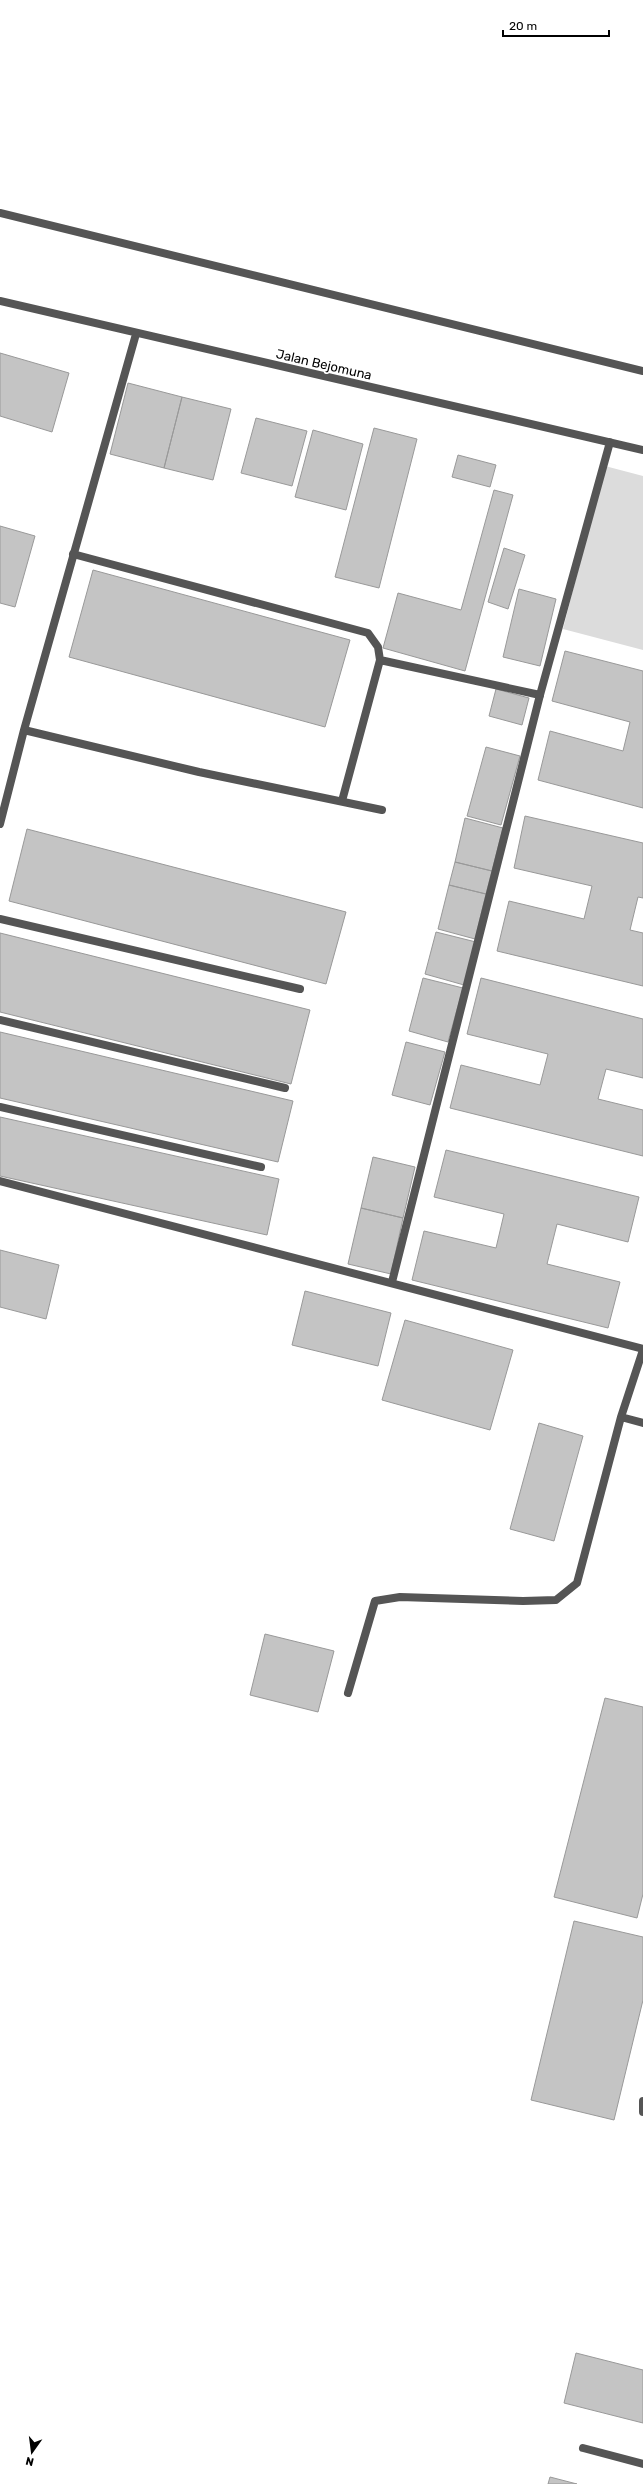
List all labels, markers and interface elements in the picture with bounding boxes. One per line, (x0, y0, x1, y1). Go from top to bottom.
scale bar (503, 12, 609, 38)
text: 20 m (509, 19, 537, 33)
street label: Jalan Bejomuna (274, 346, 373, 383)
north arrow (12, 2432, 52, 2472)
text: N (24, 2454, 35, 2468)

